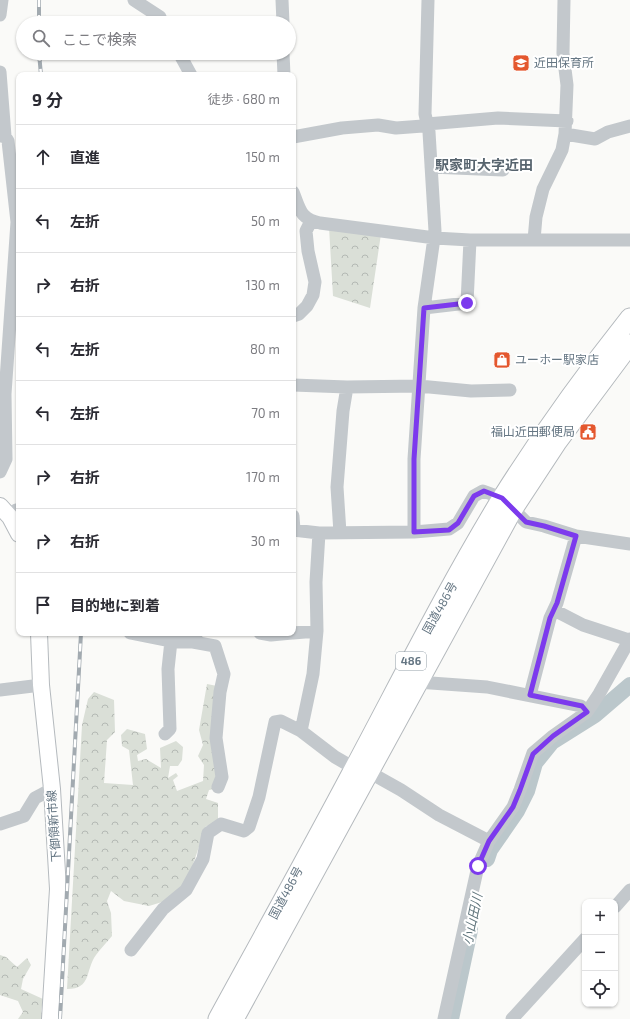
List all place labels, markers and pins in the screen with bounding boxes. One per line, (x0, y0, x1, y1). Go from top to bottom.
school or university icon: 近田保育所 (511, 53, 531, 73)
place label: 近田保育所 (534, 55, 594, 69)
shop icon: ユーホー駅家店 (492, 350, 512, 370)
place label: ユーホー駅家店 (515, 352, 599, 366)
public building icon: 福山近田郵便局 (578, 422, 598, 442)
place label: 福山近田郵便局 (491, 424, 575, 438)

